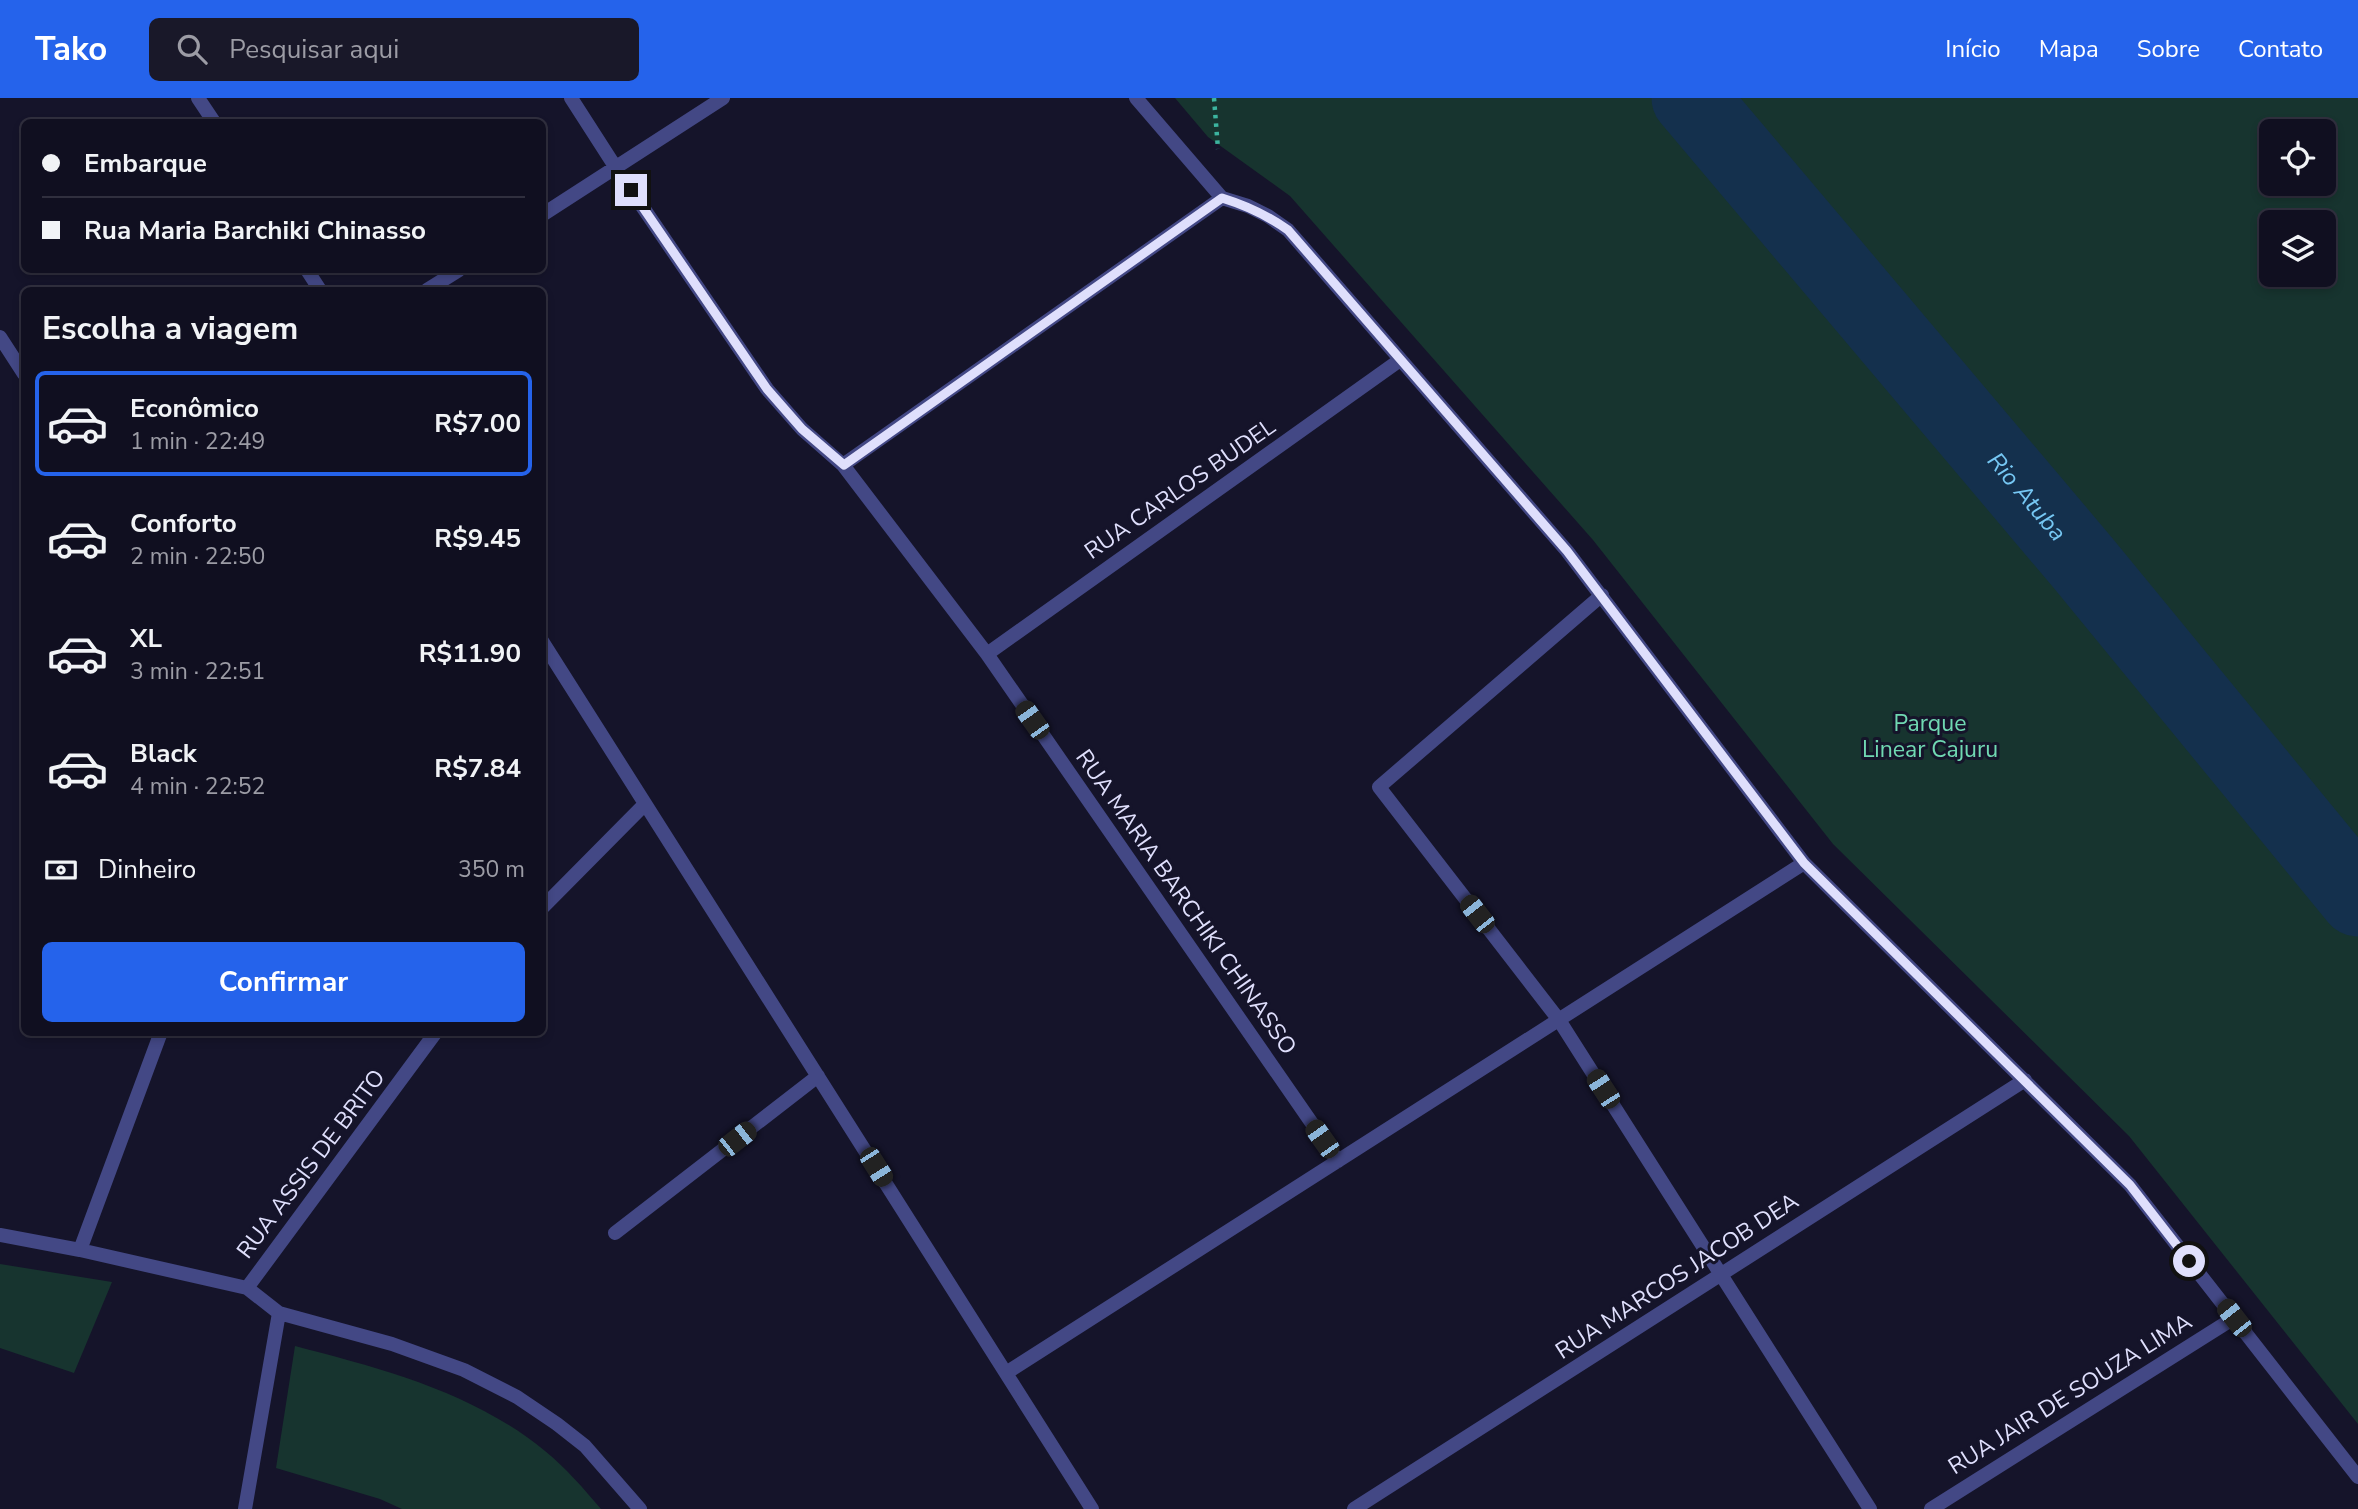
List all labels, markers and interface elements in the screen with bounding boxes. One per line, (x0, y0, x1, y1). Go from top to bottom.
search box (149, 18, 639, 81)
text: Tako (35, 27, 107, 72)
icon: search (173, 30, 211, 68)
text: Pesquisar aqui (229, 32, 399, 67)
text: Início (1945, 33, 2001, 65)
text: Mapa (2039, 33, 2099, 65)
text: Sobre (2137, 33, 2200, 65)
text: Contato (2238, 33, 2323, 65)
map controls (2259, 119, 2336, 287)
button: locate (2259, 119, 2336, 196)
text: Embarque (84, 146, 207, 181)
route end (615, 174, 647, 206)
button: layers (2259, 210, 2336, 287)
text: Rua Maria Barchiki Chinasso (84, 213, 426, 248)
text: Escolha a viagem (42, 307, 298, 350)
text: Econômico (130, 391, 259, 426)
icon: car (46, 392, 109, 455)
text: R$7.00 (434, 406, 521, 441)
street label: RUA CARLOS BUDEL (1078, 411, 1282, 567)
text: 1 min · 22:49 (130, 426, 265, 457)
water label: Rio Atuba (1980, 445, 2074, 548)
text: Conforto (130, 506, 237, 541)
icon: car (46, 507, 109, 570)
text: R$9.45 (434, 521, 521, 556)
text: 2 min · 22:50 (130, 541, 265, 572)
text: XL (130, 621, 162, 656)
icon: car (46, 622, 109, 685)
text: R$11.90 (419, 636, 521, 671)
text: 3 min · 22:51 (130, 656, 265, 687)
car (1012, 697, 1053, 743)
park label: Parque Linear Cajuru (1862, 708, 1998, 765)
text: Black (130, 736, 197, 771)
icon: car (46, 737, 109, 800)
street label: RUA MARIA BARCHIKI CHINASSO (1068, 743, 1304, 1061)
text: R$7.84 (434, 751, 521, 786)
text: 4 min · 22:52 (130, 771, 265, 802)
icon: cash (42, 851, 80, 889)
text: Dinheiro (98, 852, 196, 887)
text: 350 m (458, 854, 525, 885)
car (1456, 891, 1499, 937)
button: Confirmar (42, 942, 525, 1022)
street label: RUA ASSIS DE BRITO (230, 1063, 392, 1265)
car (1583, 1066, 1624, 1112)
car (1302, 1116, 1343, 1162)
car (714, 1118, 761, 1160)
car (856, 1144, 897, 1190)
street label: RUA MARCOS JACOB DEA (1549, 1186, 1805, 1366)
route start (2173, 1245, 2205, 1277)
car (2213, 1295, 2256, 1341)
street label: RUA JAIR DE SOUZA LIMA (1942, 1306, 2198, 1482)

